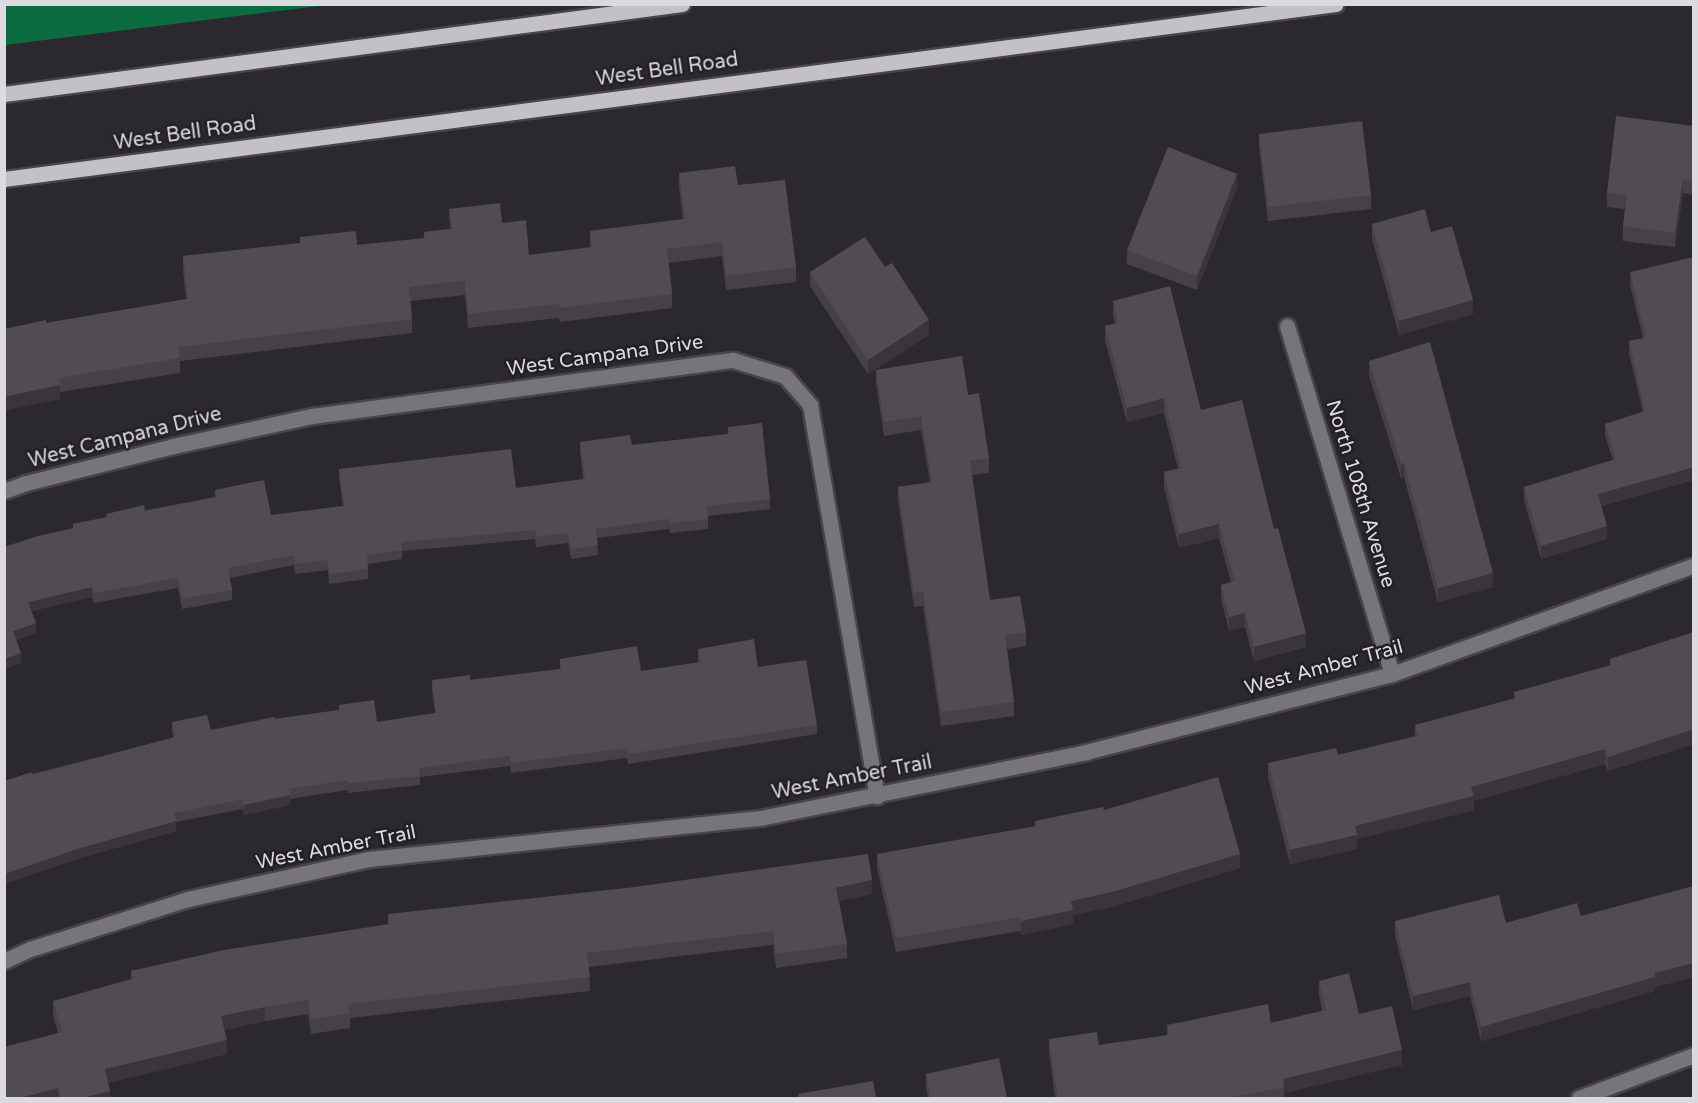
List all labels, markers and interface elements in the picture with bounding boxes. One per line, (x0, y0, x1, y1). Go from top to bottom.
street label: West Bell Road (594, 48, 740, 92)
street label: West Bell Road (112, 112, 258, 156)
street label: West Campana Drive (505, 330, 705, 382)
street label: North 108th Avenue (1320, 397, 1400, 591)
street label: West Campana Drive (26, 402, 224, 474)
street label: West Amber Trail (1242, 635, 1406, 701)
street label: West Amber Trail (770, 751, 934, 805)
street label: West Amber Trail (254, 821, 418, 875)

